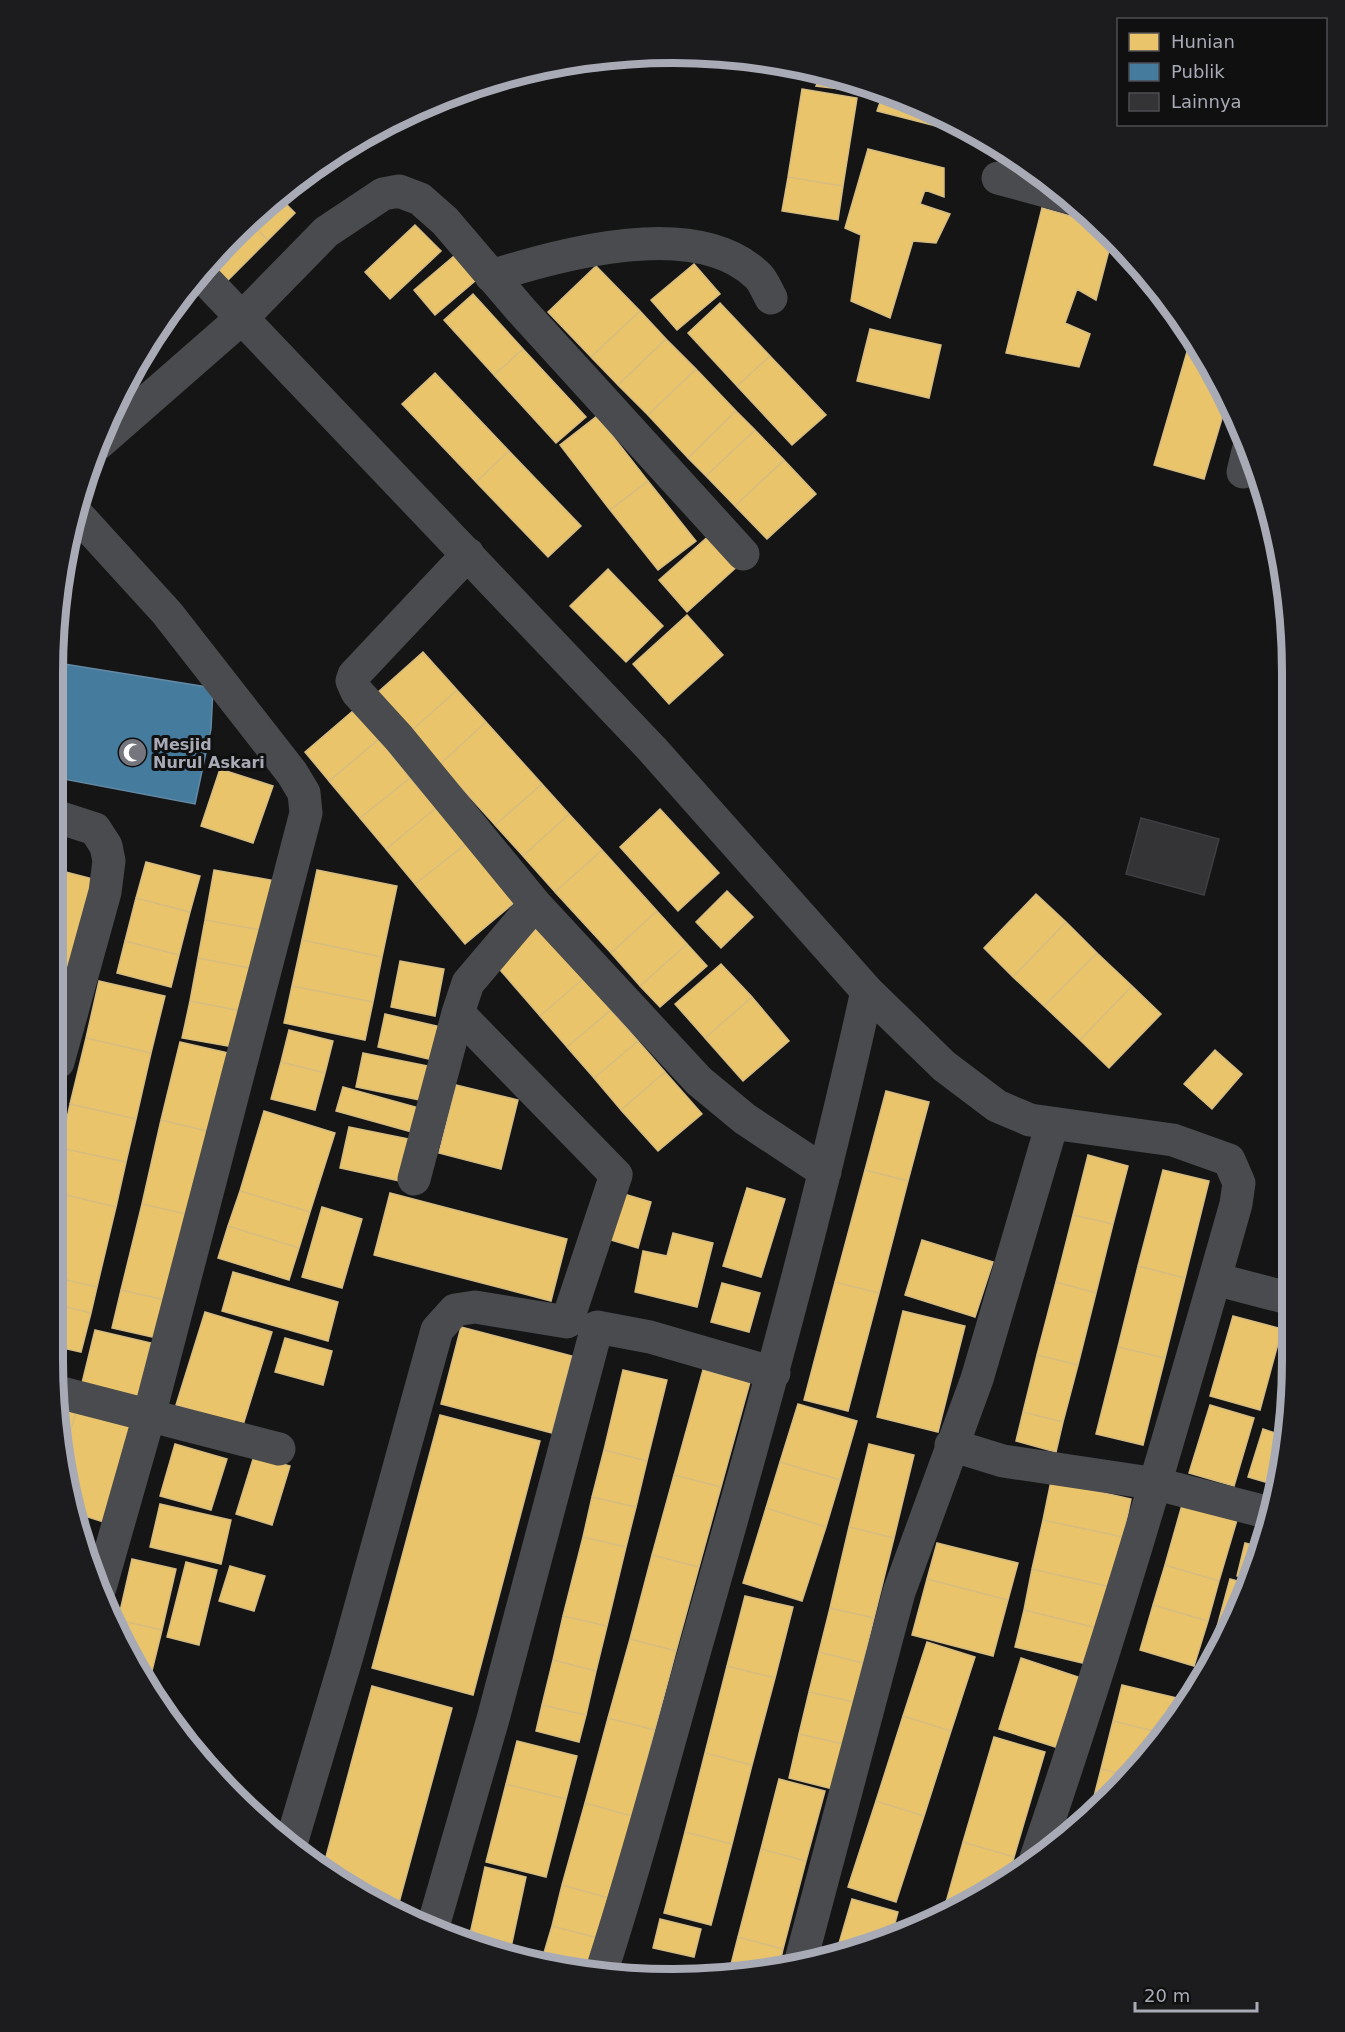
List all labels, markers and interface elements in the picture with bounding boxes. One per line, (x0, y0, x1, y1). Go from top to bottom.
legend (1117, 18, 1327, 126)
text: Hunian (1171, 31, 1235, 52)
text: Publik (1171, 61, 1225, 82)
text: Lainnya (1171, 91, 1242, 112)
place label: Mesjid Nurul Askari (153, 735, 265, 772)
mosque icon: Mesjid Nurul Askari (116, 737, 148, 769)
scale bar (1135, 1975, 1256, 2013)
text: 20 m (1144, 1985, 1190, 2006)

